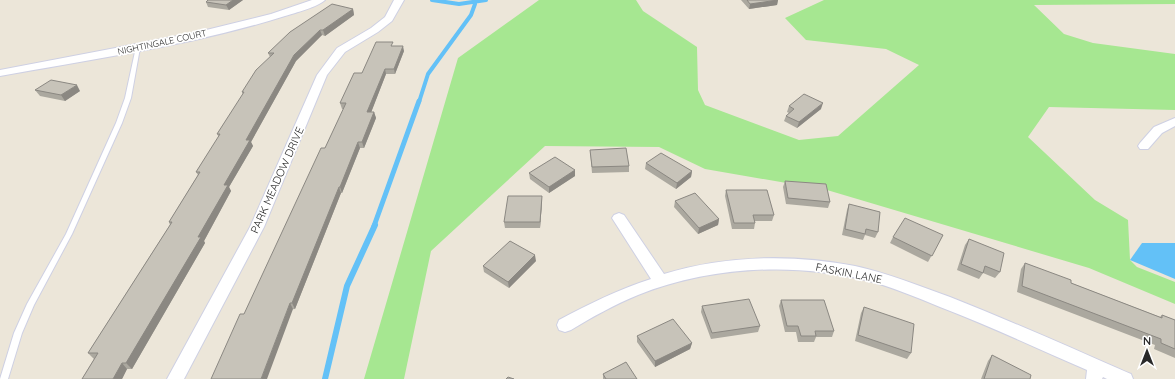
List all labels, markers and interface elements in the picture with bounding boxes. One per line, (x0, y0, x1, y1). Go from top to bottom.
street label: NIGHTINGALE COURT (116, 27, 208, 57)
street label: PARK MEADOW DRIVE (247, 125, 307, 235)
street label: FASKIN LANE (814, 260, 884, 286)
north arrow (1127, 331, 1167, 371)
text: N (1143, 334, 1151, 348)

